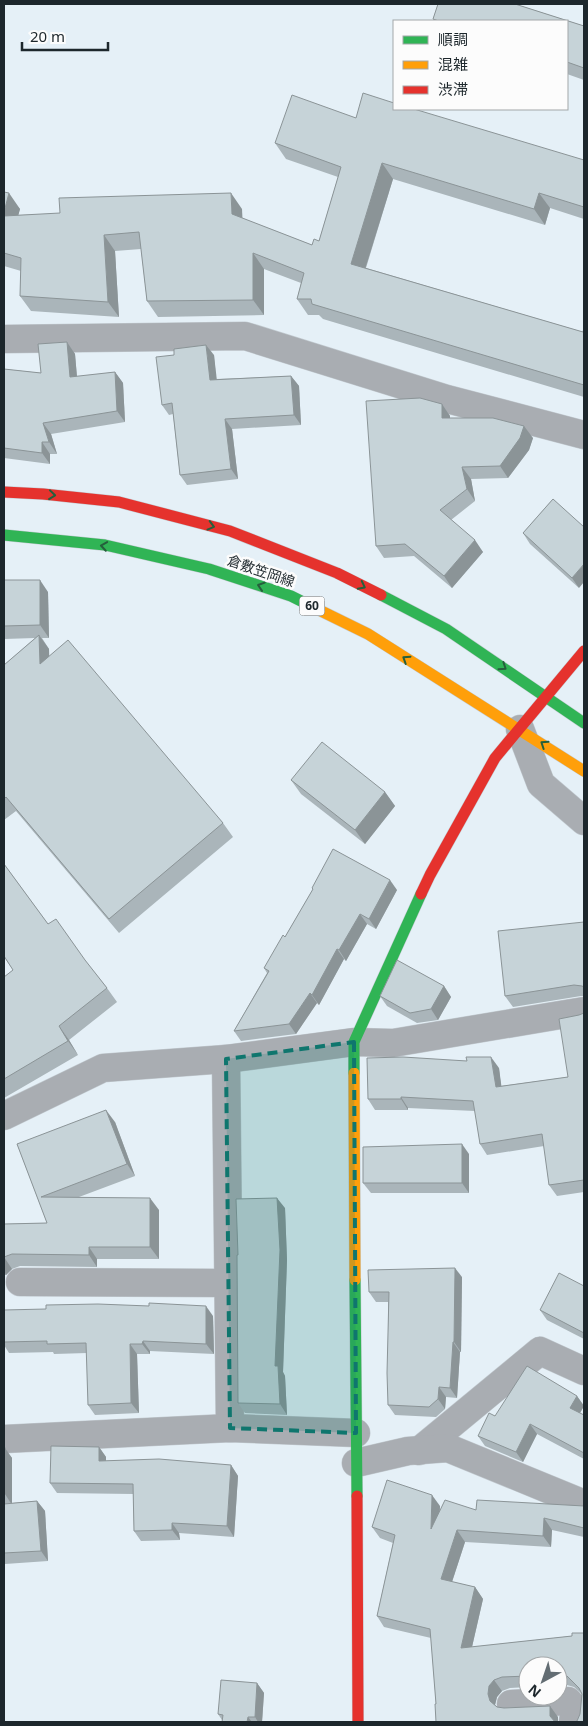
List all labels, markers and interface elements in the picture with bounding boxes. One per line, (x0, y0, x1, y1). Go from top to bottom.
scale bar (22, 20, 109, 52)
legend (393, 20, 568, 110)
text: 20 m (30, 26, 65, 46)
text: 順調 (438, 29, 468, 49)
text: 混雑 (438, 54, 468, 74)
text: 渋滞 (438, 79, 468, 99)
one-way arrow (49, 489, 57, 500)
one-way arrow (207, 521, 215, 531)
one-way arrow (99, 541, 108, 551)
street label: 倉敷笠岡線 (225, 550, 297, 591)
one-way arrow (357, 580, 366, 590)
one-way arrow (257, 582, 266, 592)
road number: 60 (300, 596, 324, 616)
one-way arrow (402, 655, 411, 665)
one-way arrow (498, 660, 507, 670)
one-way arrow (540, 741, 549, 751)
north arrow (518, 1656, 568, 1706)
text: N (524, 1680, 545, 1702)

